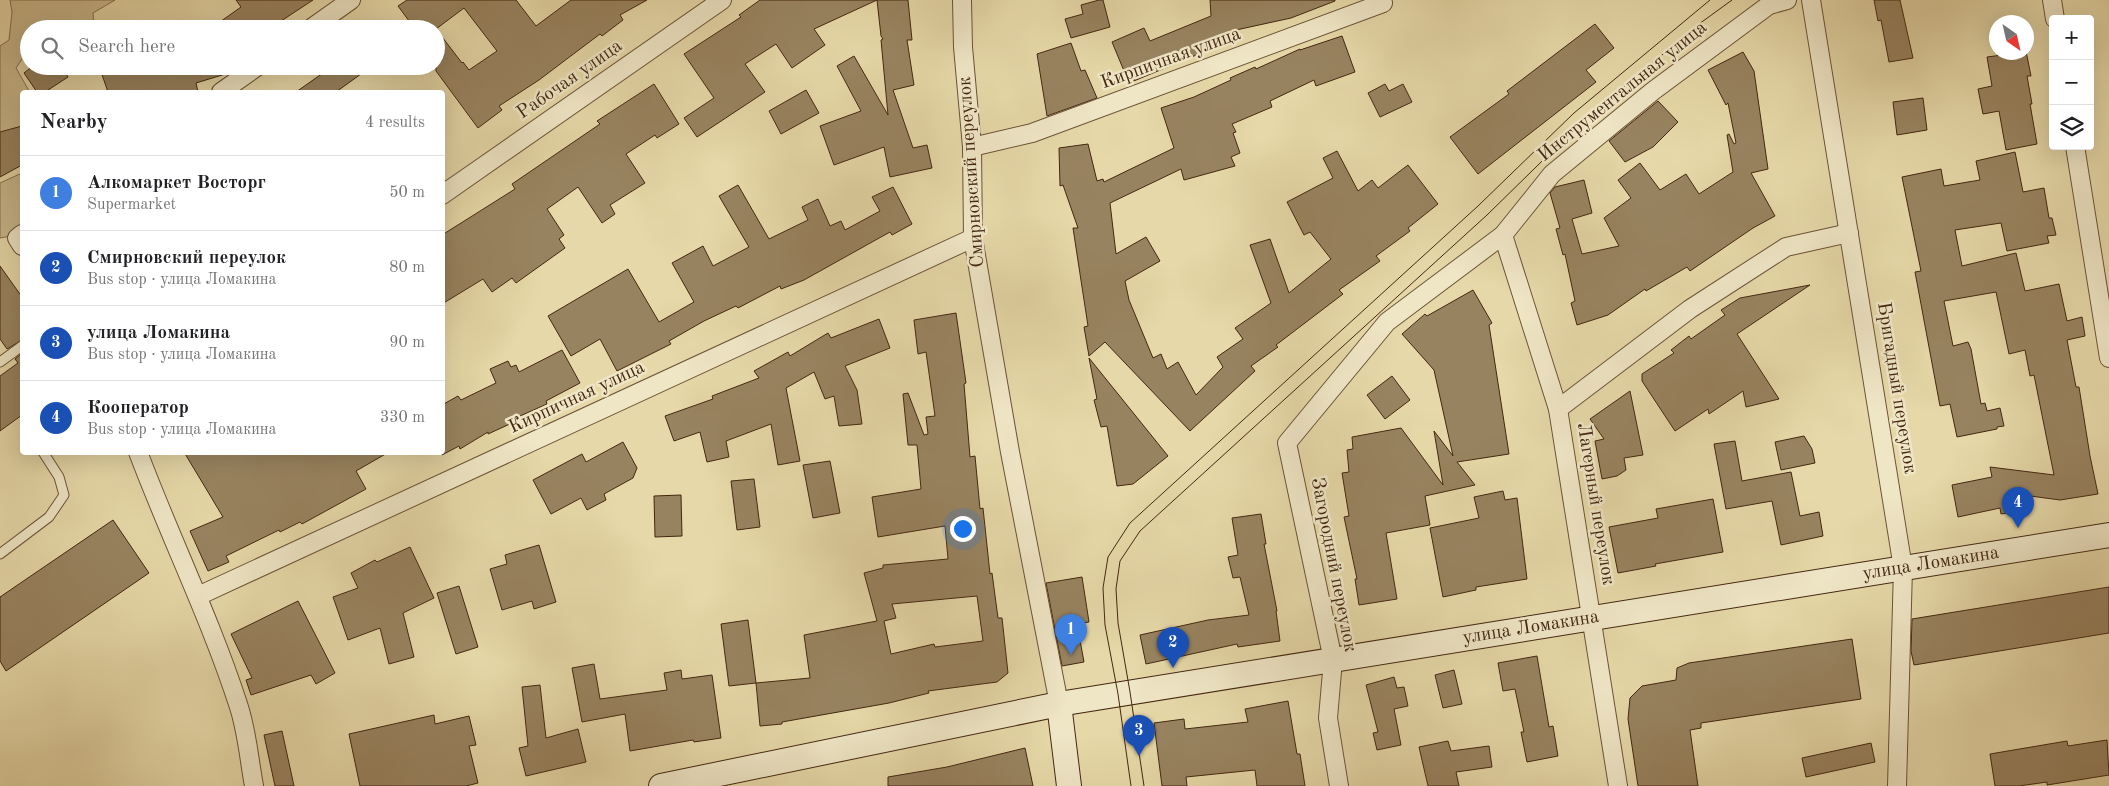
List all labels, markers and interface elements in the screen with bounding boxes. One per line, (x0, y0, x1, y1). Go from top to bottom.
north arrow (1989, 15, 2034, 60)
map controls (2049, 15, 2094, 150)
button: + (2049, 15, 2094, 60)
street label: Инструментальная улица (1535, 18, 1712, 166)
search box (20, 20, 445, 75)
street label: Кирпичная улица (1098, 25, 1244, 93)
icon: search (38, 34, 66, 62)
street label: Рабочая улица (514, 36, 627, 123)
text: Search here (78, 38, 175, 57)
button: − (2049, 60, 2094, 105)
street label: Смирновский переулок (956, 75, 988, 268)
button: layers (2049, 105, 2094, 150)
text: Nearby (40, 112, 108, 133)
text: 4 results (365, 115, 425, 131)
text: Алкомаркет Восторг (87, 174, 266, 193)
text: 1 (51, 185, 61, 201)
text: 50 m (389, 185, 425, 201)
text: Supermarket (87, 197, 176, 213)
text: Смирновский переулок (87, 249, 286, 268)
text: 2 (51, 260, 61, 276)
text: 80 m (389, 260, 425, 276)
text: Bus stop · улица Ломакина (87, 272, 276, 288)
street label: Бригадный переулок (1873, 301, 1919, 476)
text: улица Ломакина (87, 324, 230, 343)
text: 3 (51, 335, 61, 351)
text: 90 m (389, 335, 425, 351)
text: Bus stop · улица Ломакина (87, 347, 276, 363)
street label: Кирпичная улица (506, 358, 648, 438)
text: Кооператор (87, 399, 189, 418)
text: 4 (51, 410, 61, 426)
text: 330 m (380, 410, 425, 426)
text: Bus stop · улица Ломакина (87, 422, 276, 438)
street label: Лагерный переулок (1573, 422, 1617, 587)
street label: Загородний переулок (1307, 476, 1359, 654)
pin: 4 (2002, 487, 2034, 528)
your location (950, 516, 976, 542)
street label: улица Ломакина (1861, 544, 2001, 584)
street label: улица Ломакина (1461, 608, 1601, 648)
pin: 1 (1055, 614, 1087, 655)
pin: 2 (1157, 627, 1189, 668)
pin: 3 (1123, 715, 1155, 756)

